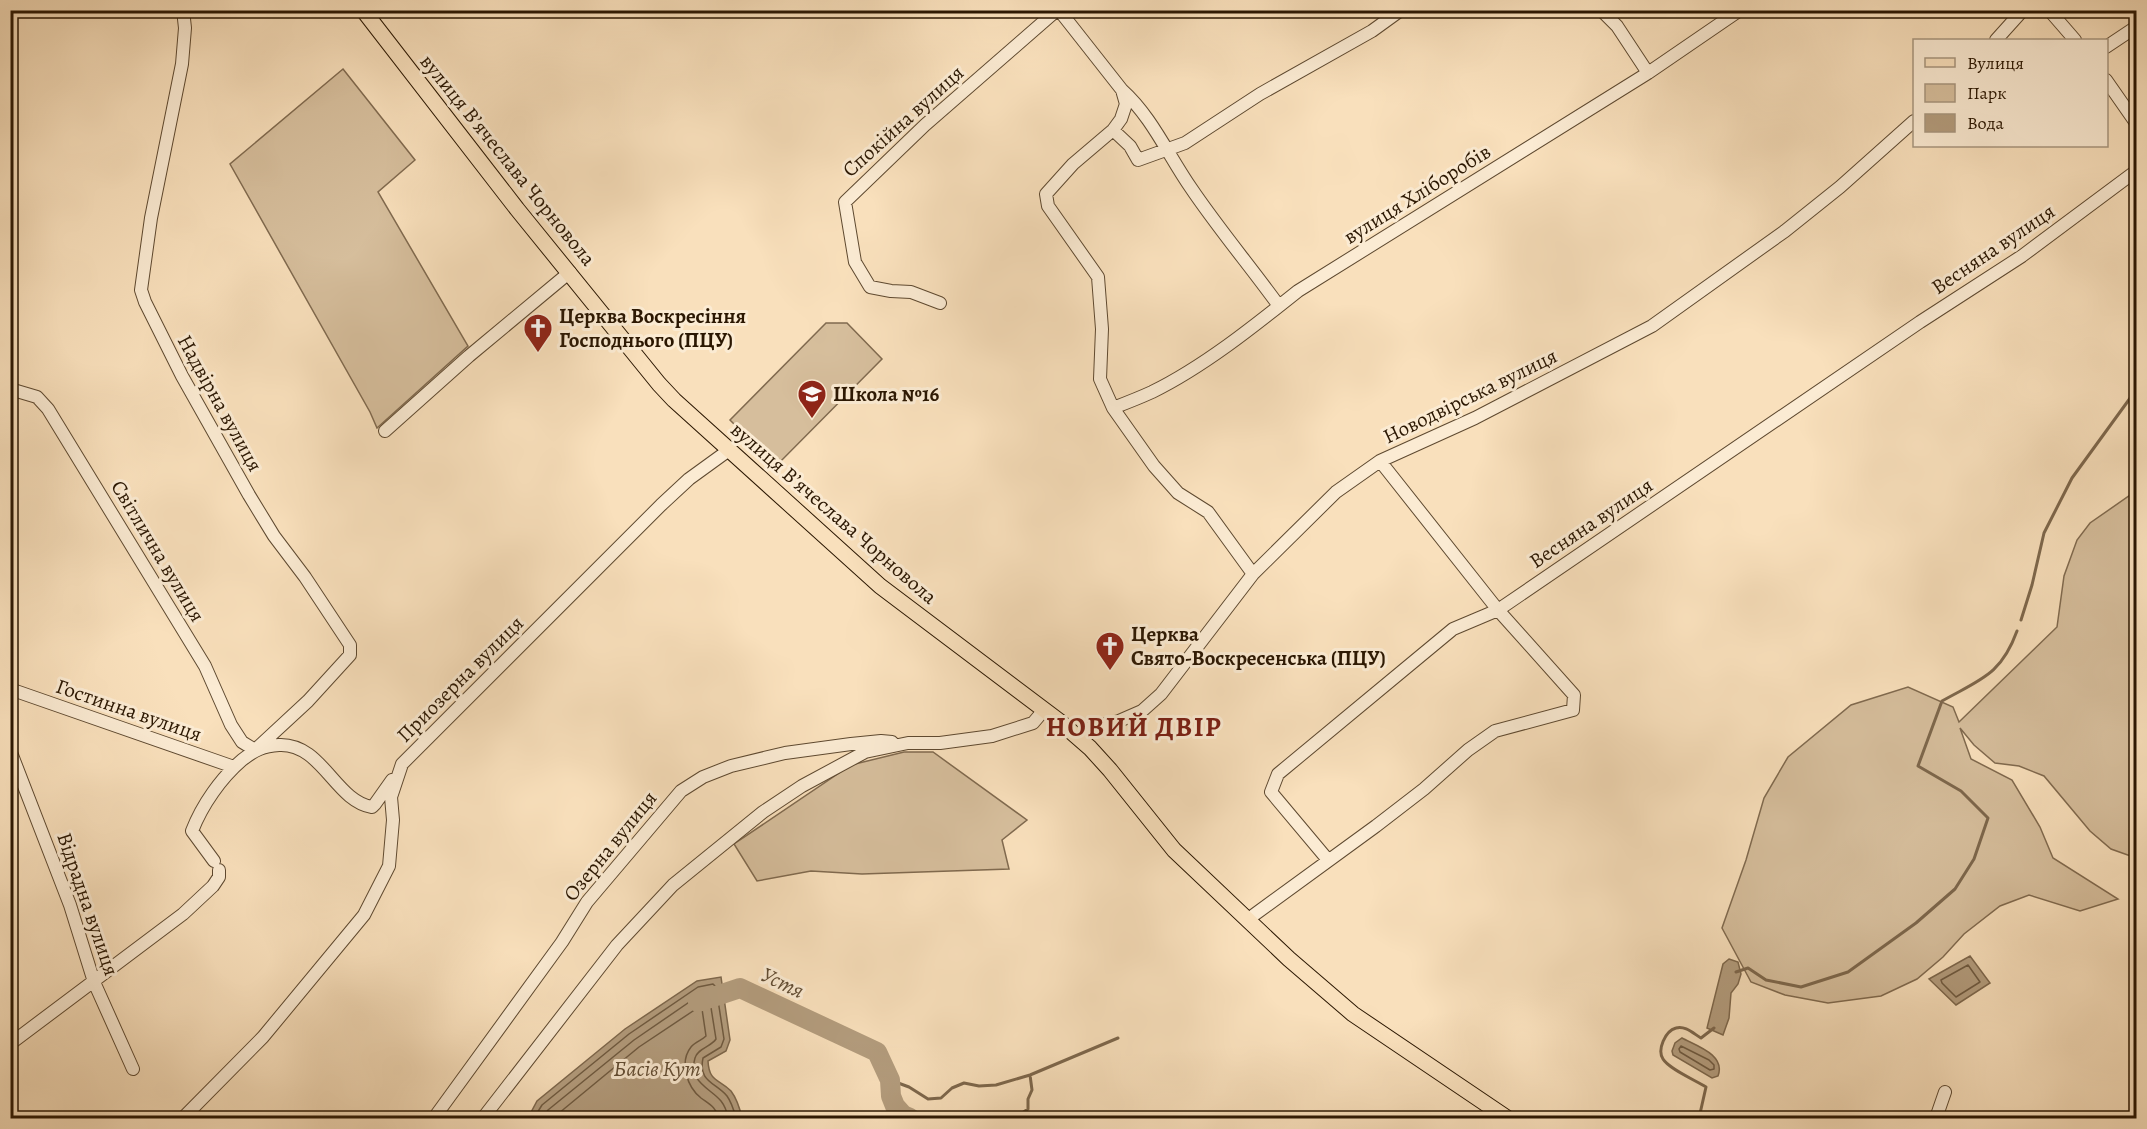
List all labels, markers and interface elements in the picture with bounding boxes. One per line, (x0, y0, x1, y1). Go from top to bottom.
legend (1913, 39, 2108, 147)
street label: вулиця Вʼячеслава Чорновола (414, 48, 602, 272)
text: Вулиця (1967, 51, 2024, 75)
street label: Спокійна вулиця (836, 59, 970, 183)
text: Парк (1967, 81, 2007, 105)
text: Вода (1967, 111, 2005, 135)
street label: вулиця Хліборобів (1338, 137, 1496, 251)
street label: Весняна вулиця (1926, 197, 2060, 301)
place label: Церква Воскресіння Господнього (ПЦУ) (559, 302, 746, 354)
church icon: Церква Воскресіння Господнього (ПЦУ) (522, 312, 554, 354)
street label: Надвірна вулиця (171, 330, 269, 476)
street label: Новодвірська вулиця (1378, 342, 1562, 450)
school or university icon: Школа №16 (796, 378, 828, 420)
place label: Школа №16 (833, 380, 940, 408)
street label: вулиця Вʼячеслава Чорновола (725, 416, 943, 611)
street label: Весняна вулиця (1524, 471, 1658, 575)
street label: Світлична вулиця (105, 475, 211, 627)
street label: Приозерна вулиця (390, 609, 530, 749)
place label: Церква Свято-Воскресенська (ПЦУ) (1131, 620, 1386, 672)
church icon: Церква Свято-Воскресенська (ПЦУ) (1094, 630, 1126, 672)
street label: Гостинна вулиця (52, 672, 206, 748)
district label: НОВИЙ ДВІР (1046, 709, 1222, 745)
street label: Озерна вулиця (557, 785, 663, 907)
street label: Відрадна вулиця (50, 829, 126, 979)
water label: Устя (756, 960, 809, 1006)
water label: Басів Кут (613, 1054, 701, 1084)

